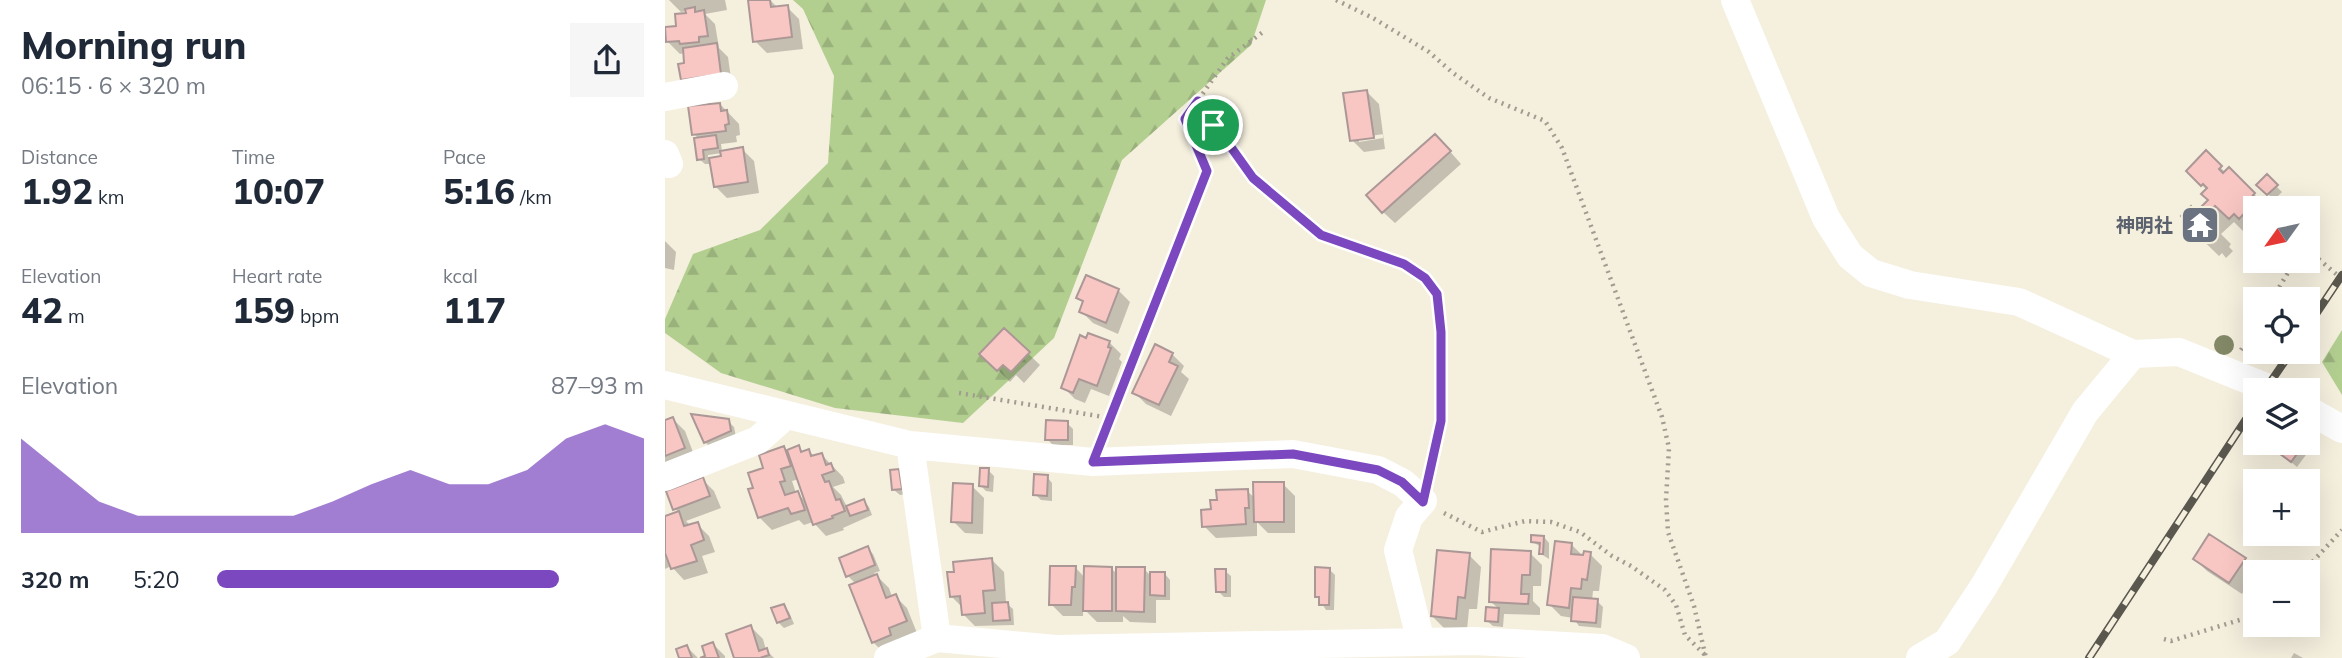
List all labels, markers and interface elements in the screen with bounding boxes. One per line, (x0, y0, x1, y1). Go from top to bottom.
text: Morning run (21, 21, 247, 69)
button: share (570, 23, 644, 97)
text: 06:15 · 6 × 320 m (21, 71, 206, 100)
pin (1183, 95, 1243, 155)
icon: arrive (1194, 106, 1232, 144)
text: Distance (21, 145, 98, 169)
text: Time (232, 145, 275, 169)
text: Pace (443, 145, 486, 169)
text: 1.92 (21, 169, 93, 213)
text: 10:07 (232, 169, 325, 213)
text: 5:16 (443, 169, 515, 213)
text: km (93, 185, 125, 209)
text: /km (515, 185, 552, 209)
north arrow (2243, 196, 2321, 273)
map controls (2243, 196, 2320, 637)
temple icon: 神明社 (2179, 204, 2221, 246)
place label: 神明社 (2116, 213, 2173, 237)
text: Elevation (21, 264, 101, 288)
text: Heart rate (232, 264, 322, 288)
text: kcal (443, 264, 478, 288)
button: locate (2243, 287, 2320, 364)
text: 42 (21, 288, 63, 332)
text: 159 (232, 288, 295, 332)
text: 117 (443, 288, 506, 332)
text: m (63, 304, 85, 328)
text: bpm (295, 304, 339, 328)
text: Elevation (21, 371, 118, 400)
text: 87–93 m (551, 371, 644, 400)
button: layers (2243, 378, 2320, 455)
button: + (2243, 469, 2320, 546)
button: − (2243, 560, 2320, 637)
text: 320 m (21, 565, 89, 594)
text: 5:20 (133, 565, 180, 594)

